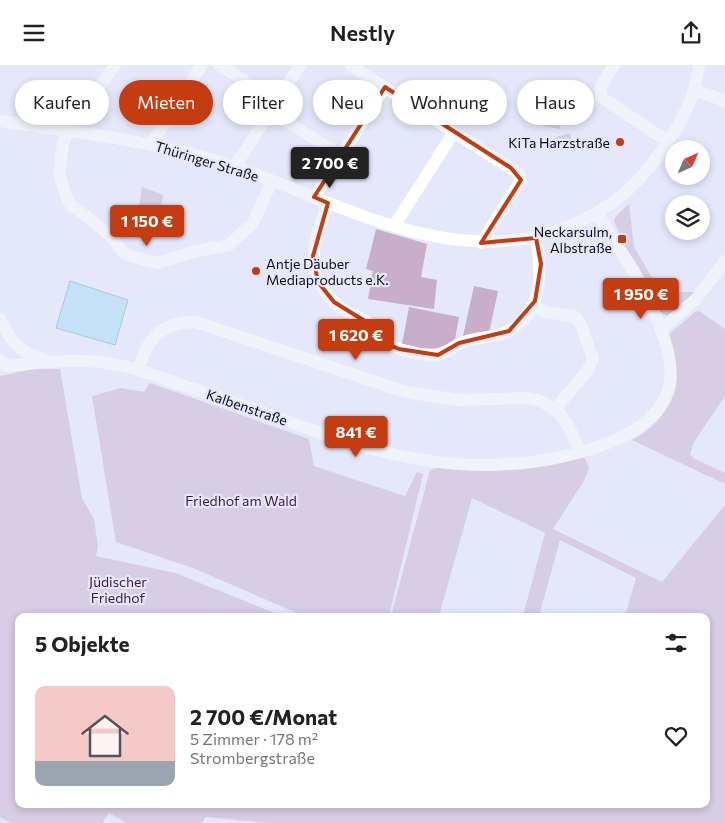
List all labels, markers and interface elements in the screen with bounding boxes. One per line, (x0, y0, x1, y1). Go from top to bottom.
icon: menu (20, 19, 48, 47)
text: Nestly (330, 19, 395, 46)
icon: share (677, 19, 705, 47)
chip: Kaufen (15, 80, 109, 125)
chip: Mieten (119, 80, 213, 125)
chip: Filter (223, 80, 303, 125)
chip: Neu (313, 80, 382, 125)
chip: Wohnung (392, 80, 507, 125)
chip: Haus (517, 80, 594, 125)
place label: KiTa Harzstraße (508, 134, 610, 151)
marker: KiTa Harzstraße (614, 136, 626, 148)
street label: Thüringer Straße (153, 137, 261, 185)
north arrow (665, 140, 710, 185)
map controls (665, 140, 710, 240)
pin: 2 700 € (284, 147, 376, 189)
text: 2 700 € (302, 153, 358, 172)
button: layers (665, 195, 710, 240)
pin: 1 150 € (101, 205, 193, 247)
text: 1 150 € (121, 211, 173, 230)
place label: Neckarsulm, Albstraße (534, 223, 612, 256)
marker: Neckarsulm, Albstraße (616, 233, 628, 245)
place label: Antje Däuber Mediaproducts e.K. (266, 255, 389, 288)
marker: Antje Däuber Mediaproducts e.K. (250, 265, 262, 277)
pin: 1 950 € (595, 277, 687, 320)
text: 1 950 € (614, 284, 668, 303)
pin: 1 620 € (310, 319, 402, 361)
text: 1 620 € (329, 325, 383, 344)
street label: Kalbenstraße (204, 385, 290, 429)
pin: 841 € (321, 415, 391, 458)
text: 841 € (336, 422, 376, 441)
park label: Friedhof am Wald (185, 492, 297, 509)
park label: Jüdischer Friedhof (89, 573, 147, 606)
icon: filters (662, 629, 690, 657)
text: 5 Objekte (35, 631, 130, 656)
text: 2 700 €/Monat (190, 704, 337, 729)
icon: home (75, 706, 135, 766)
icon: heart (662, 722, 690, 750)
text: 5 Zimmer · 178 m² (190, 729, 318, 748)
text: Strombergstraße (190, 748, 315, 767)

